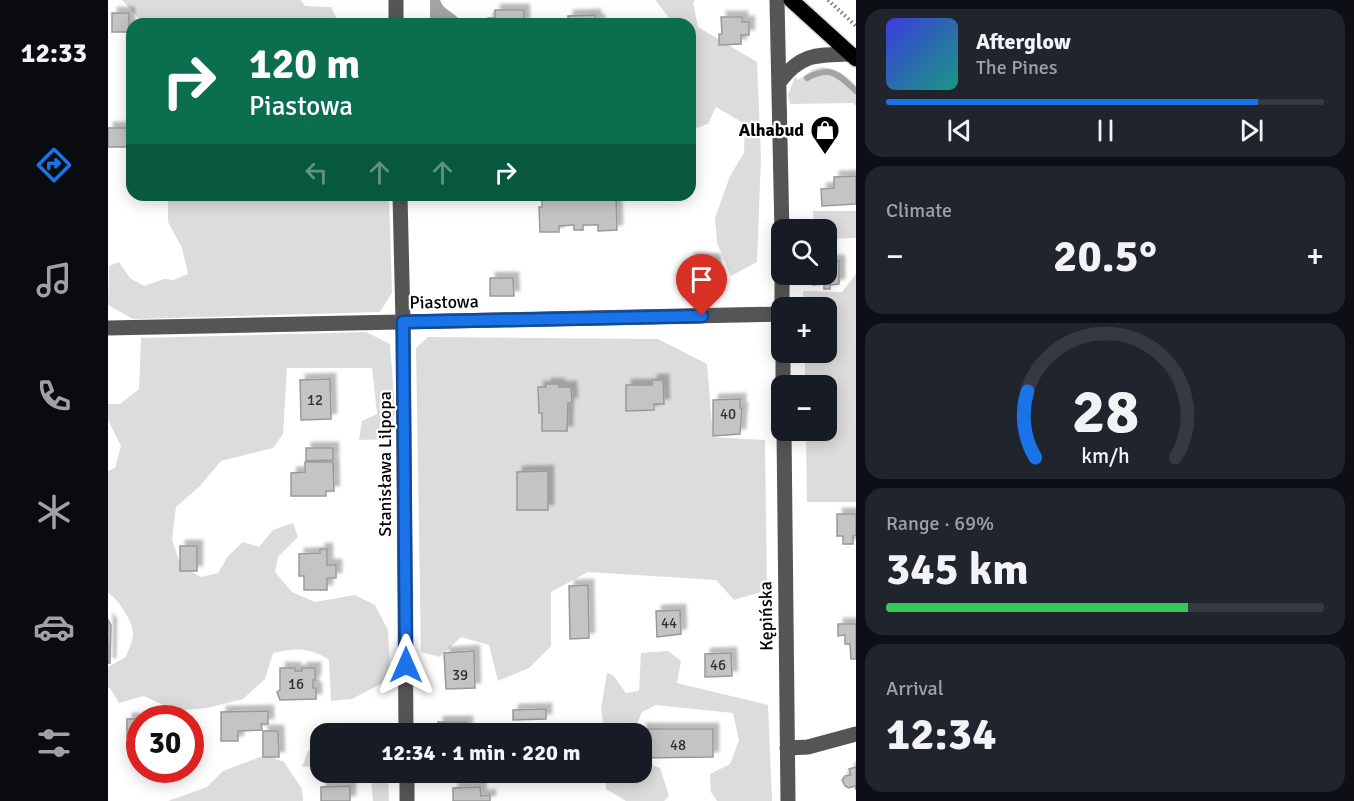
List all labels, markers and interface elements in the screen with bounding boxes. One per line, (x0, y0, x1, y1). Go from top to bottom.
text: Afterglow (976, 28, 1071, 55)
text: 12:33 (21, 37, 87, 70)
text: 120 m (249, 39, 360, 90)
icon: right (150, 42, 228, 120)
text: The Pines (976, 55, 1058, 80)
text: Piastowa (249, 90, 353, 123)
shop icon: Alhabud (809, 114, 841, 156)
icon: previous (943, 114, 976, 147)
icon: pause (1089, 114, 1122, 147)
icon: next (1235, 114, 1268, 147)
place label: Alhabud (739, 119, 804, 141)
icon: directions (33, 144, 75, 186)
icon: left (300, 156, 333, 189)
icon: ahead (363, 156, 396, 189)
icon: ahead (426, 156, 459, 189)
icon: right (489, 156, 522, 189)
text: Climate (886, 198, 952, 223)
map controls (771, 219, 837, 441)
button: search (771, 219, 837, 285)
text: 20.5° (1053, 229, 1157, 284)
text: − (886, 236, 904, 277)
text: + (1306, 236, 1324, 277)
pin (676, 254, 727, 316)
icon: music (33, 259, 75, 301)
icon: arrive (685, 263, 718, 296)
street label: Piastowa (409, 290, 479, 314)
button: + (771, 297, 837, 363)
text: 28 (1071, 373, 1139, 450)
icon: phone (33, 375, 75, 417)
button: − (771, 375, 837, 441)
house number: 12 (307, 391, 323, 409)
street label: Stanisława Lilpopa (374, 391, 396, 537)
house number: 40 (720, 405, 736, 423)
text: km/h (1081, 443, 1129, 469)
icon: climate (33, 491, 75, 533)
text: Range · 69% (886, 511, 994, 536)
text: 345 km (886, 542, 1029, 597)
street label: Kępińska (754, 581, 778, 651)
icon: car (33, 606, 75, 648)
house number: 44 (661, 614, 677, 632)
position arrow (374, 633, 438, 697)
house number: 46 (710, 656, 726, 674)
house number: 39 (452, 666, 468, 684)
house number: 16 (288, 675, 304, 693)
text: Arrival (886, 676, 944, 701)
speed limit sign: 30 (126, 705, 204, 783)
text: 12:34 (886, 707, 996, 762)
icon: filters (33, 722, 75, 764)
house number: 48 (670, 736, 686, 754)
text: 12:34 · 1 min · 220 m (381, 739, 581, 766)

